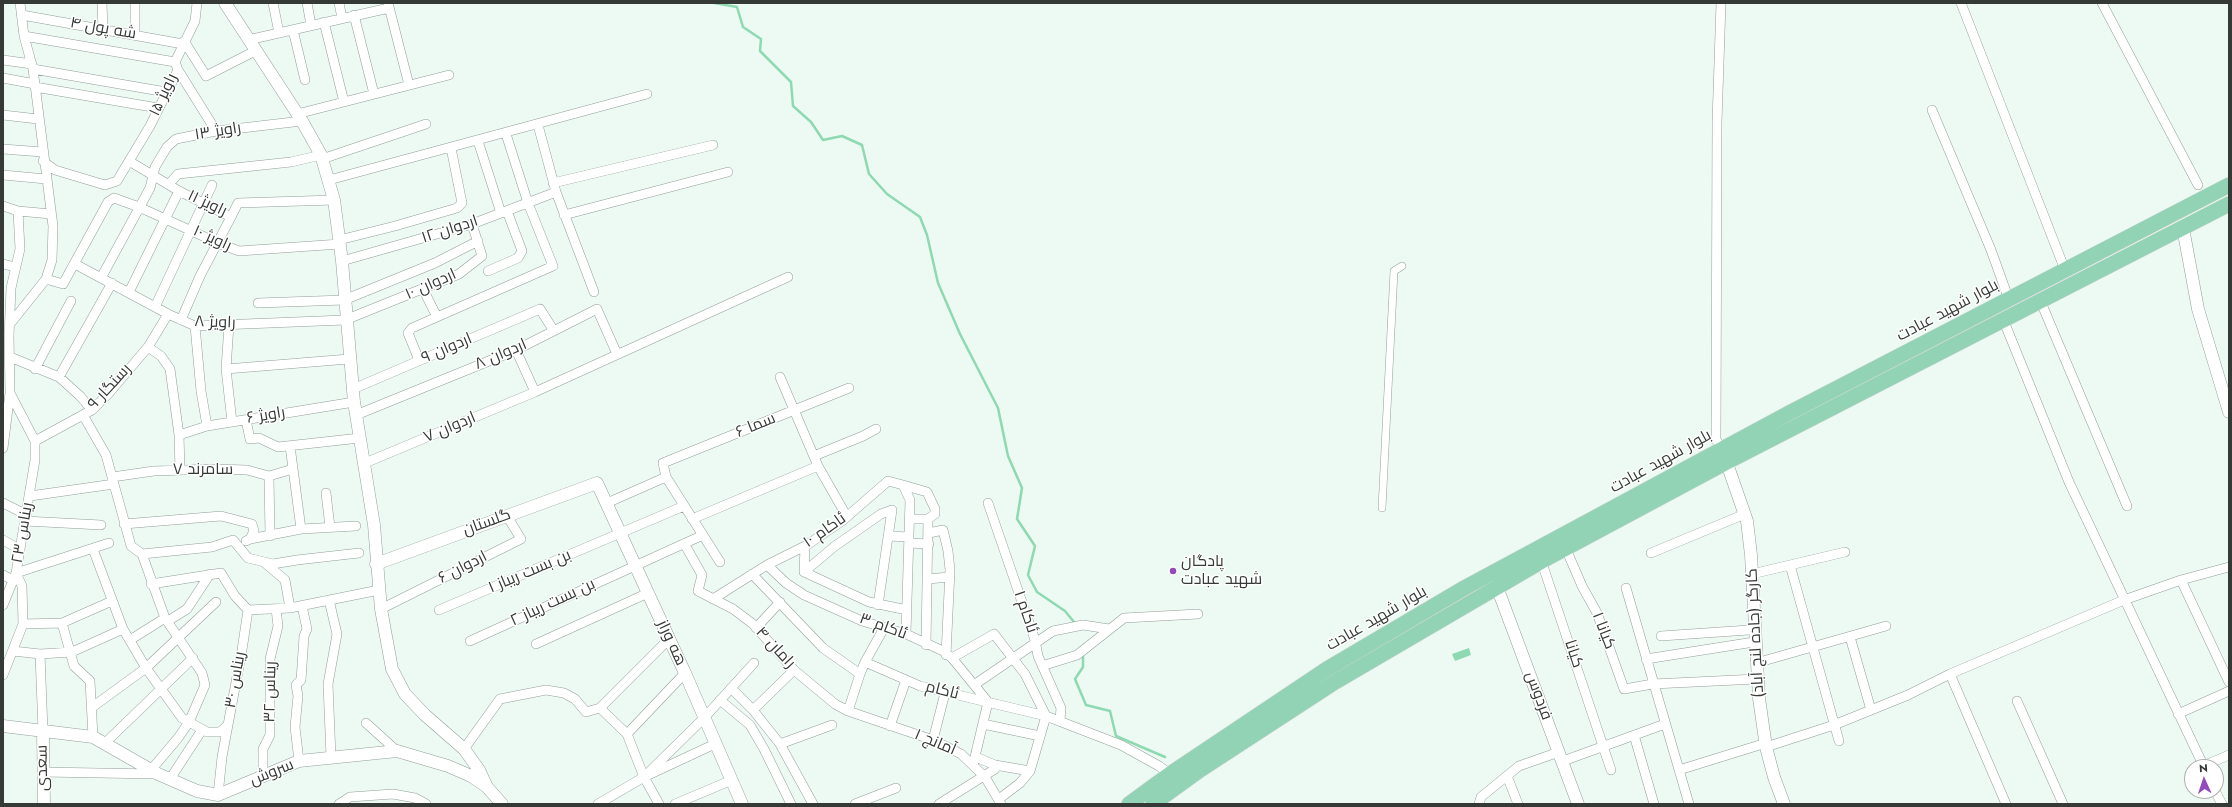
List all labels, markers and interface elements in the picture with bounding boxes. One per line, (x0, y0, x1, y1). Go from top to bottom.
street label: شه پول ۴ (68, 14, 138, 44)
street label: راویژ ۱۵ (146, 71, 182, 119)
street label: راویژ ۱۳ (193, 119, 243, 145)
street label: راویژ ۱۱ (184, 187, 230, 221)
street label: اردوان ۱۲ (419, 212, 481, 248)
street label: راویژ ۱۰ (190, 222, 234, 256)
street label: اردوان ۱۰ (403, 265, 459, 305)
street label: بلوار شهید عبادت (1894, 276, 2002, 346)
street label: راویژ ۸ (194, 313, 236, 333)
street label: اردوان ۹ (419, 330, 475, 368)
street label: اردوان ۸ (472, 335, 530, 375)
street label: رستگار ۹ (84, 360, 136, 414)
street label: راویژ ۶ (245, 403, 287, 429)
street label: اردوان ۷ (421, 408, 479, 448)
street label: سما ۶ (733, 409, 779, 443)
street label: بلوار شهید عبادت (1607, 426, 1715, 498)
street label: سامرند ۷ (173, 460, 233, 480)
street label: ریناس ۲۳ (8, 501, 38, 565)
street label: گلستان (460, 506, 514, 540)
street label: ئاکام ۱۰ (800, 510, 850, 552)
street label: بن بست ریباز ۱ (486, 546, 574, 598)
street label: اردوان ۶ (435, 548, 491, 588)
place label: پادگان شهید عبادت (1181, 552, 1262, 590)
marker: پادگان شهید عبادت (1168, 566, 1178, 576)
street label: کارگر (جاده لنج آباد) (1743, 568, 1769, 698)
street label: بن بست ریباز ۲ (507, 575, 599, 631)
street label: بلوار شهید عبادت (1323, 582, 1431, 656)
street label: ئاکام ۱ (1009, 588, 1041, 636)
street label: ئاکام ۳ (857, 610, 909, 644)
street label: کیانا ۱ (1587, 610, 1619, 652)
street label: هه وراز (652, 617, 690, 669)
street label: رامان ۴ (751, 623, 799, 673)
street label: کیانا (1559, 638, 1587, 670)
street label: ریناس ۳۰ (222, 650, 250, 710)
street label: ریناس ۳۲ (261, 661, 281, 723)
street label: فردوس (1520, 669, 1556, 723)
street label: ئاکام (923, 678, 961, 704)
street label: آمانج ۱ (911, 726, 959, 760)
street label: سعدی (33, 745, 53, 791)
street label: سروش (247, 756, 297, 790)
north arrow (2184, 759, 2224, 799)
text: N (2199, 760, 2208, 776)

